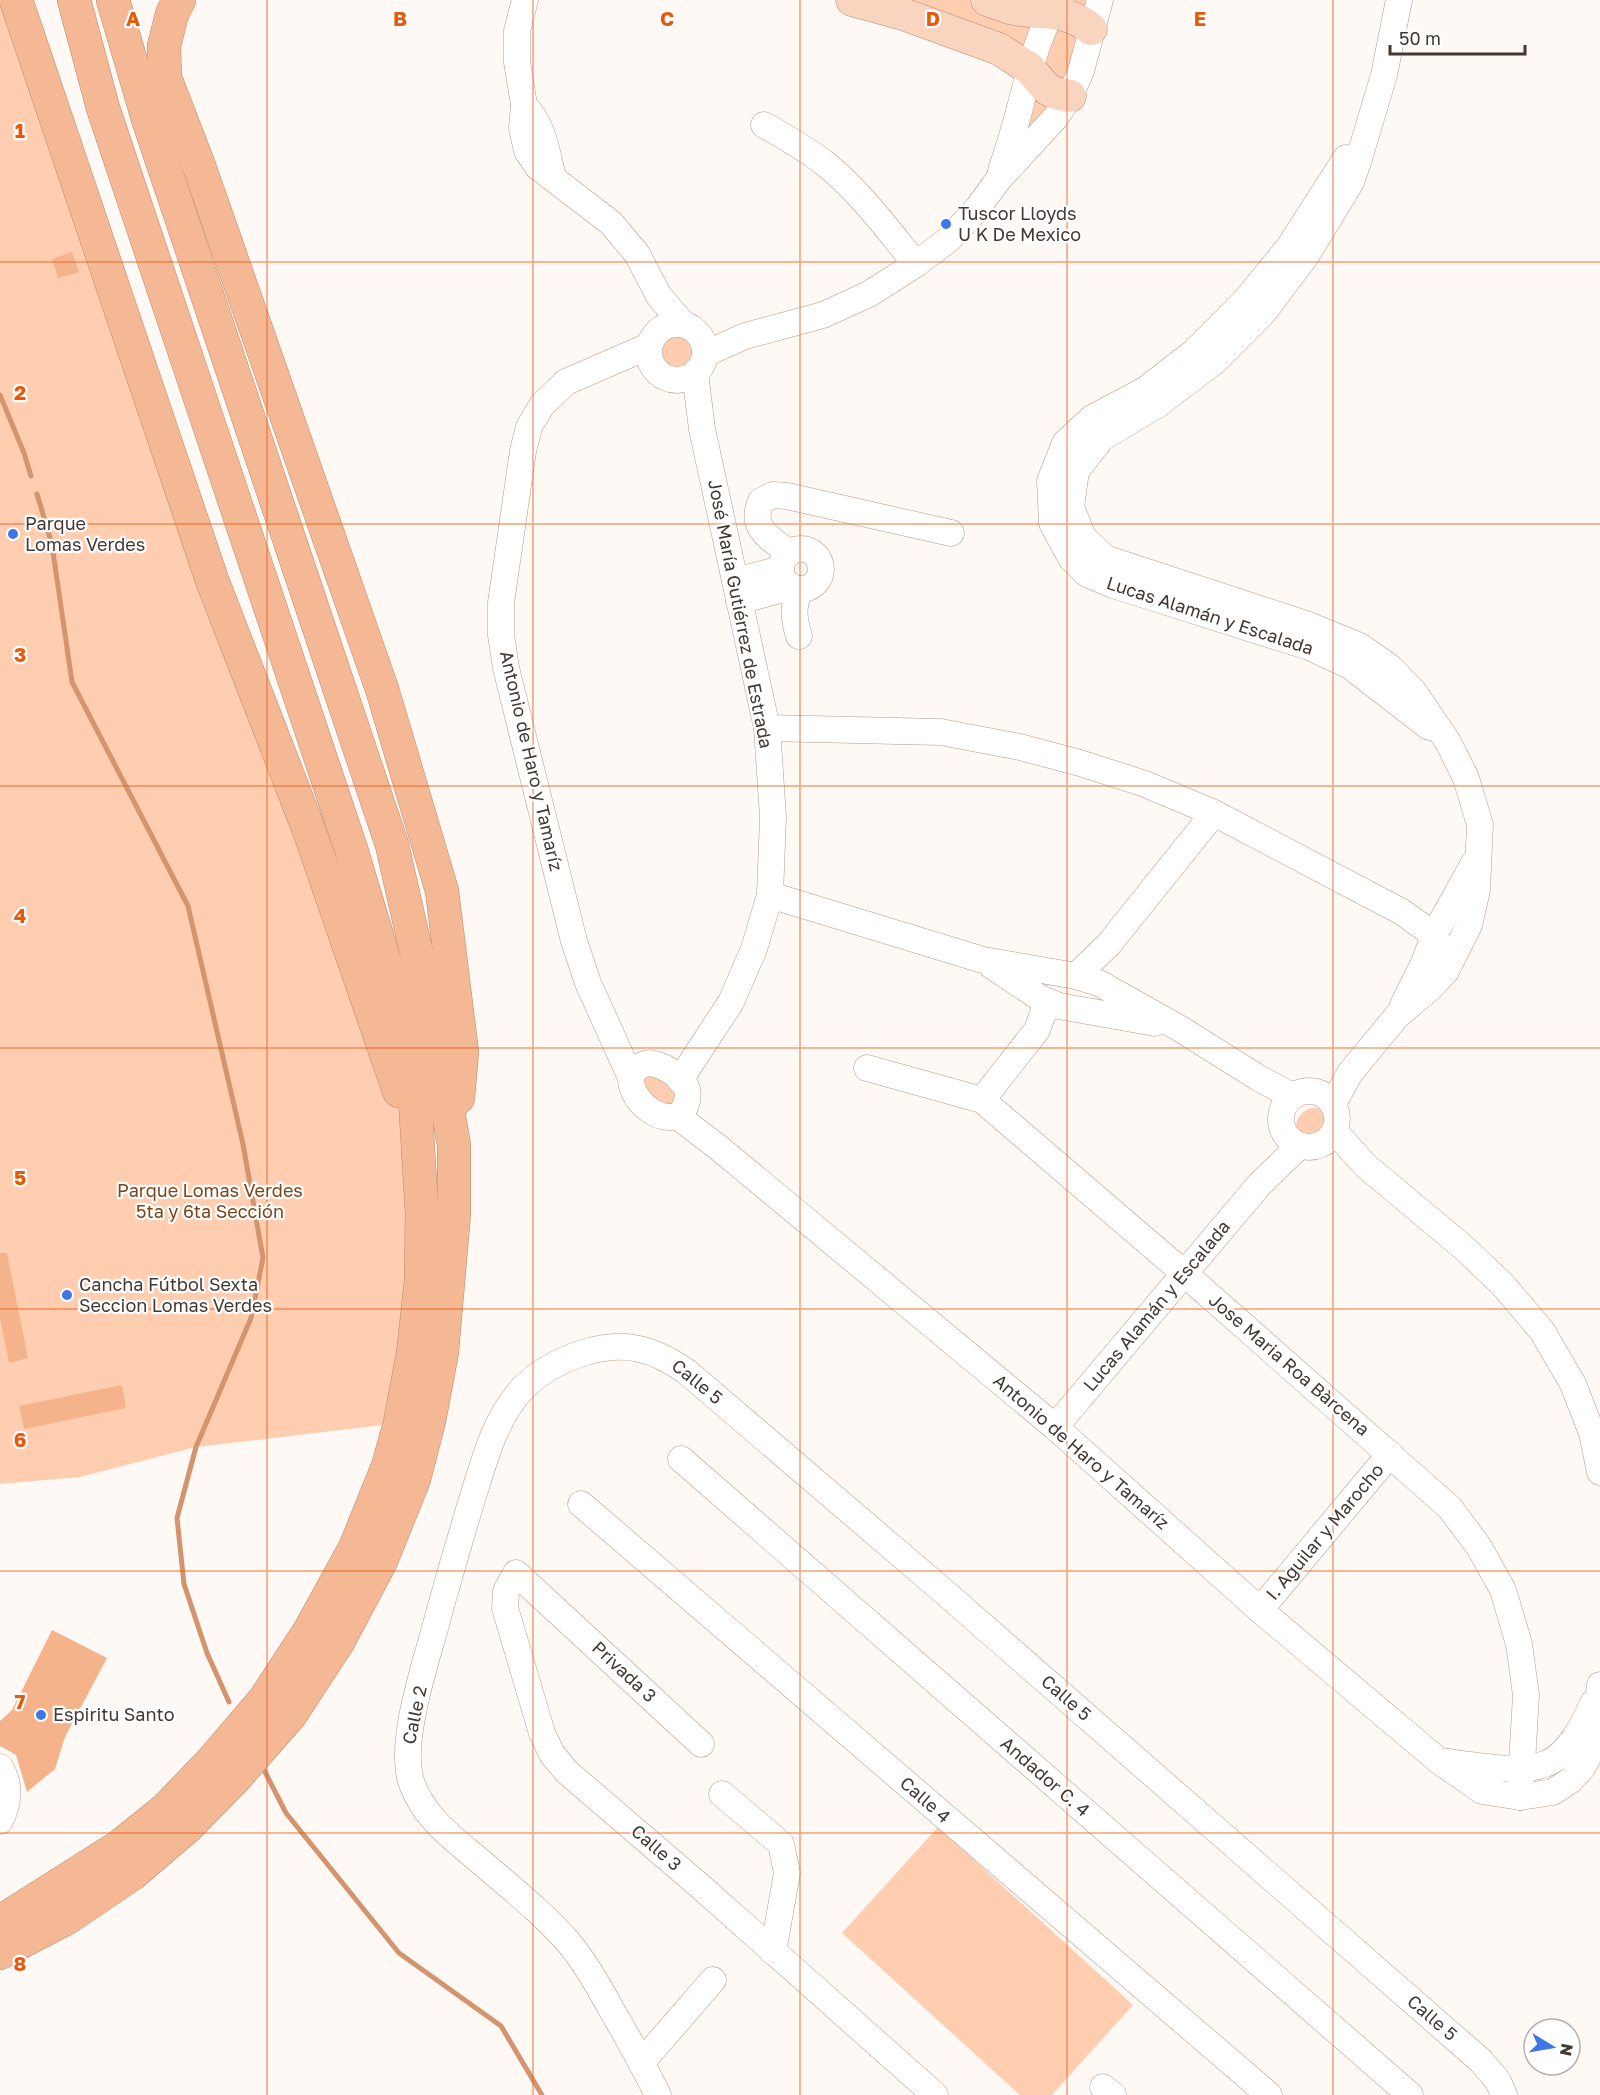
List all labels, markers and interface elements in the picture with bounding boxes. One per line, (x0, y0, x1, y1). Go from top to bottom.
text: A (126, 6, 140, 30)
text: B (393, 6, 407, 30)
text: C (660, 6, 674, 30)
text: D (926, 6, 940, 30)
text: E (1194, 6, 1206, 30)
scale bar (1390, 18, 1525, 56)
text: 50 m (1399, 27, 1441, 49)
text: 1 (15, 118, 25, 142)
place label: Tuscor Lloyds U K De Mexico (958, 202, 1081, 245)
marker: Tuscor Lloyds U K De Mexico (939, 217, 953, 231)
text: 2 (14, 380, 26, 404)
street label: José María Gutiérrez de Estrada (704, 478, 778, 750)
place label: Parque Lomas Verdes (25, 512, 145, 555)
marker: Parque Lomas Verdes (6, 527, 20, 541)
street label: Lucas Alamán y Escalada (1104, 571, 1317, 659)
text: 3 (14, 642, 26, 666)
street label: Antonio de Haro y Tamaríz (496, 648, 568, 873)
text: 4 (14, 903, 26, 927)
text: 5 (14, 1165, 26, 1189)
park label: Parque Lomas Verdes 5ta y 6ta Sección (117, 1179, 303, 1222)
street label: Lucas Alamán y Escalada (1078, 1215, 1234, 1395)
place label: Cancha Fútbol Sexta Seccion Lomas Verdes (79, 1273, 272, 1316)
marker: Cancha Fútbol Sexta Seccion Lomas Verdes (60, 1288, 74, 1302)
street label: Jose Maria Roa Bàrcena (1205, 1289, 1374, 1440)
street label: Calle 5 (668, 1354, 728, 1408)
street label: Antonio de Haro y Tamaríz (989, 1369, 1174, 1534)
text: 6 (14, 1427, 26, 1451)
street label: I. Aguilar y Marocho (1261, 1459, 1388, 1604)
street label: Privada 3 (588, 1636, 661, 1706)
street label: Calle 5 (1037, 1670, 1096, 1725)
street label: Calle 2 (397, 1684, 431, 1746)
text: 7 (15, 1689, 26, 1713)
place label: Espiritu Santo (53, 1703, 174, 1725)
marker: Espiritu Santo (34, 1708, 48, 1722)
street label: Andador C. 4 (997, 1732, 1095, 1821)
street label: Calle 4 (896, 1771, 955, 1827)
street label: Calle 3 (627, 1820, 686, 1875)
text: 8 (14, 1951, 26, 1975)
street label: Calle 5 (1403, 1990, 1462, 2045)
north arrow (1522, 2017, 1582, 2077)
text: N (1556, 2042, 1578, 2058)

